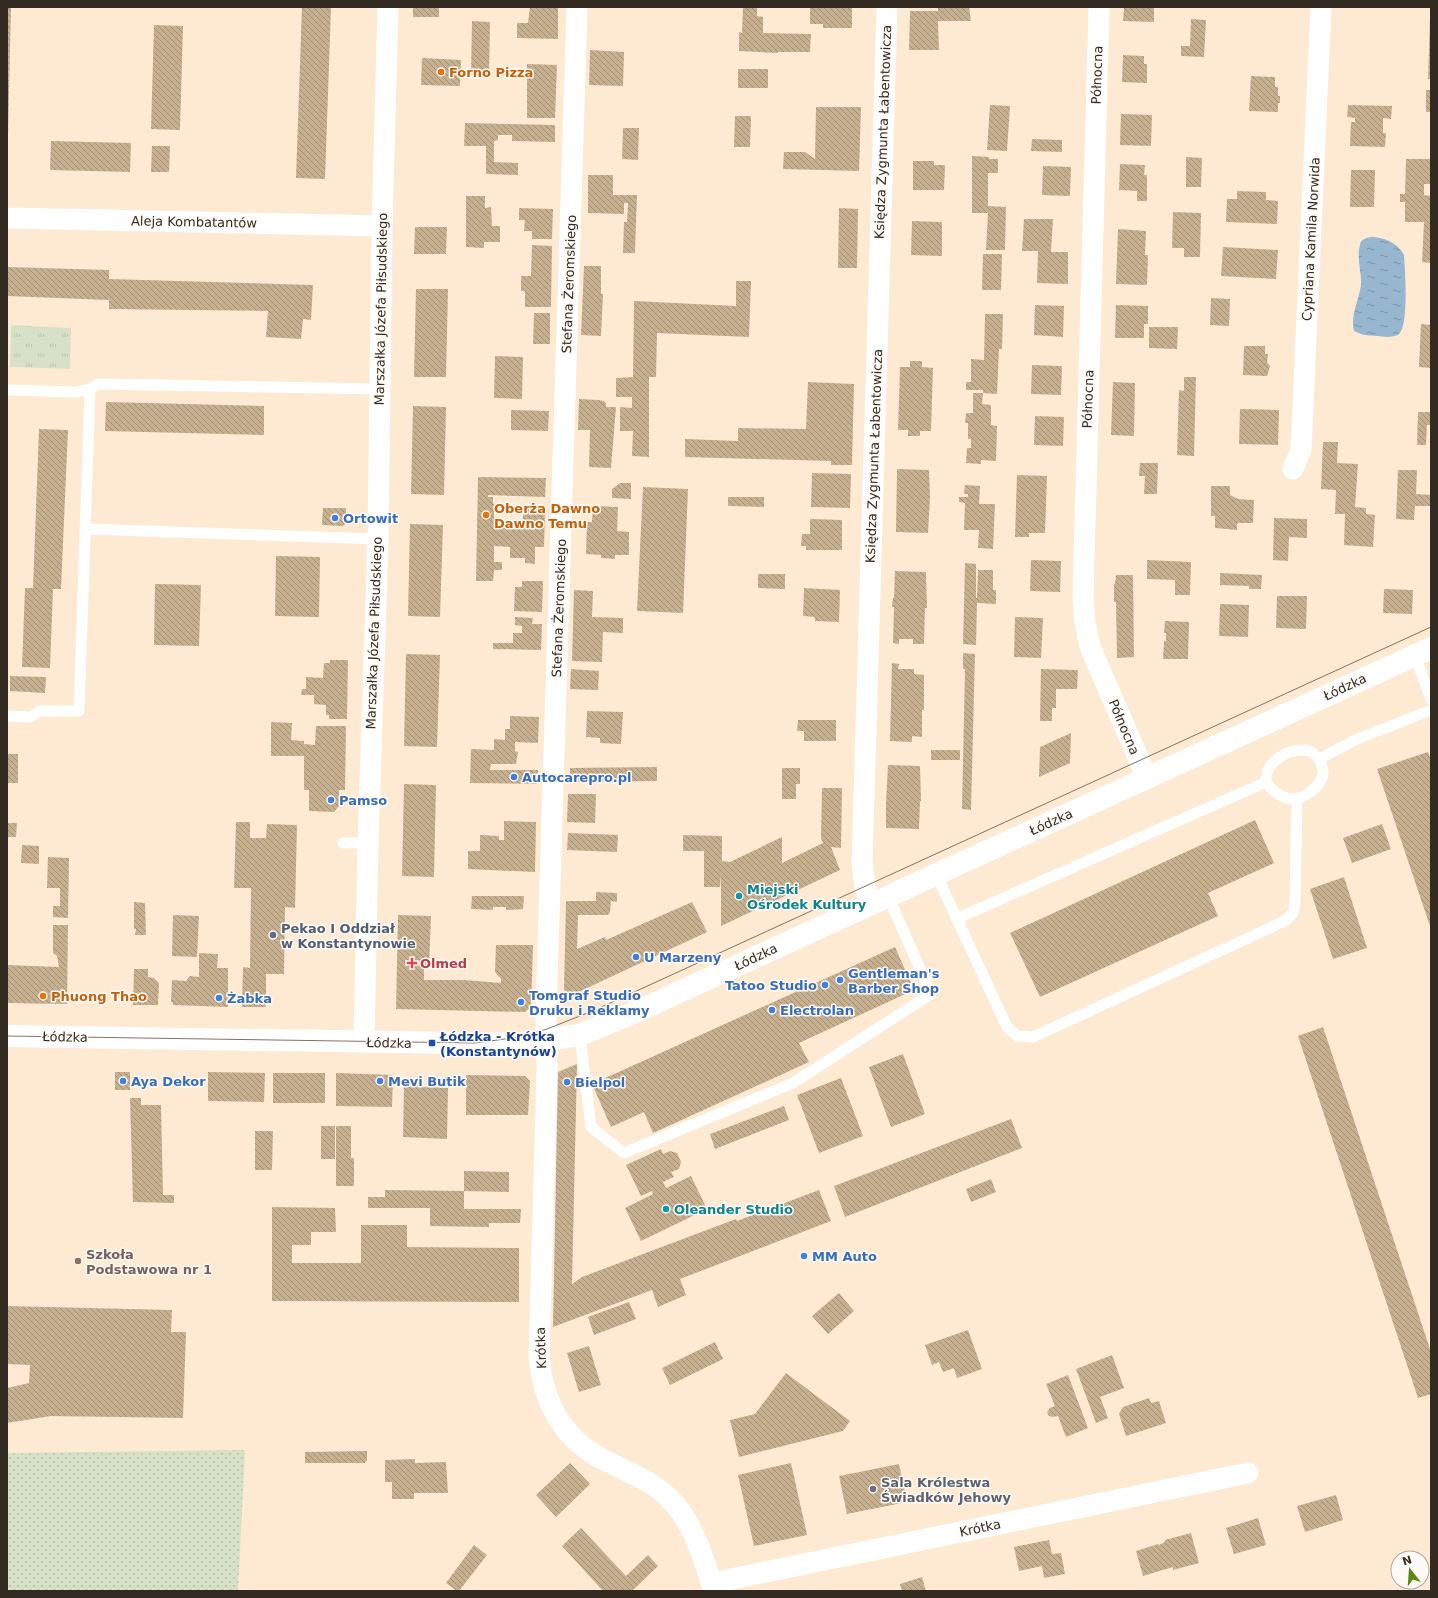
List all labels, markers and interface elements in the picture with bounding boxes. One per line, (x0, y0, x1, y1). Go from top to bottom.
street label: Księdza Zygmunta Łabentowicza (872, 25, 894, 239)
street label: Północna (1088, 45, 1106, 105)
place label: Forno Pizza (449, 65, 533, 80)
marker: Forno Pizza (436, 67, 446, 77)
street label: Cypriana Kamila Norwida (1299, 157, 1323, 321)
street label: Marszałka Józefa Piłsudskiego (372, 212, 390, 405)
street label: Aleja Kombatantów (131, 213, 257, 231)
street label: Stefana Żeromskiego (559, 214, 579, 354)
street label: Księdza Zygmunta Łabentowicza (863, 349, 885, 563)
street label: Północna (1079, 369, 1097, 429)
place label: Oberża Dawno Dawno Temu (494, 501, 600, 531)
marker: Oberża Dawno Dawno Temu (481, 510, 491, 520)
place label: Ortowit (343, 511, 398, 526)
marker: Ortowit (330, 513, 340, 523)
street label: Marszałka Józefa Piłsudskiego (363, 536, 385, 730)
street label: Stefana Żeromskiego (549, 538, 569, 678)
street label: Łódzka (1320, 671, 1369, 704)
street label: Północna (1106, 697, 1142, 757)
place label: Autocarepro.pl (522, 770, 632, 785)
marker: Autocarepro.pl (509, 772, 519, 782)
place label: Pamso (339, 793, 387, 808)
marker: Pamso (326, 795, 336, 805)
street label: Łódzka (1026, 806, 1075, 839)
place label: Miejski Ośrodek Kultury (747, 882, 867, 912)
marker: Miejski Ośrodek Kultury (734, 891, 744, 901)
place label: Pekao I Oddział w Konstantynowie (281, 921, 416, 951)
marker: Pekao I Oddział w Konstantynowie (268, 930, 278, 940)
street label: Łódzka (731, 941, 780, 974)
place label: U Marzeny (644, 950, 722, 965)
marker: U Marzeny (631, 952, 641, 962)
place label: Olmed (420, 956, 467, 971)
marker: Olmed (407, 958, 417, 968)
place label: Gentleman's Barber Shop (848, 966, 940, 996)
marker: Gentleman's Barber Shop (835, 975, 845, 985)
place label: Tatoo Studio (725, 978, 817, 993)
marker: Tatoo Studio (820, 980, 830, 990)
place label: Tomgraf Studio Druku i Reklamy (529, 988, 650, 1018)
place label: Phuong Thao (51, 989, 147, 1004)
marker: Phuong Thao (38, 991, 48, 1001)
place label: Żabka (227, 991, 272, 1006)
marker: Żabka (214, 993, 224, 1003)
marker: Tomgraf Studio Druku i Reklamy (516, 997, 526, 1007)
place label: Electrolan (780, 1003, 854, 1018)
marker: Electrolan (767, 1005, 777, 1015)
street label: Łódzka (41, 1029, 88, 1045)
place label: Łódzka - Krótka (Konstantynów) (439, 1029, 557, 1059)
street label: Łódzka (365, 1035, 412, 1051)
marker: Łódzka - Krótka (Konstantynów) (427, 1038, 437, 1048)
place label: Aya Dekor (131, 1074, 206, 1089)
place label: Mevi Butik (388, 1074, 466, 1089)
place label: Bielpol (575, 1075, 625, 1090)
marker: Aya Dekor (118, 1076, 128, 1086)
marker: Mevi Butik (375, 1076, 385, 1086)
marker: Bielpol (562, 1077, 572, 1087)
place label: Oleander Studio (674, 1202, 793, 1217)
marker: Oleander Studio (661, 1204, 671, 1214)
place label: Szkoła Podstawowa nr 1 (86, 1247, 212, 1277)
place label: MM Auto (812, 1249, 877, 1264)
marker: MM Auto (799, 1251, 809, 1261)
marker: Szkoła Podstawowa nr 1 (73, 1256, 83, 1266)
street label: Krótka (533, 1327, 549, 1369)
place label: Sala Królestwa Świadków Jehowy (881, 1475, 1012, 1505)
marker: Sala Królestwa Świadków Jehowy (868, 1484, 878, 1494)
street label: Krótka (958, 1516, 1002, 1540)
north arrow (1390, 1550, 1430, 1590)
text: N (1401, 1553, 1414, 1568)

